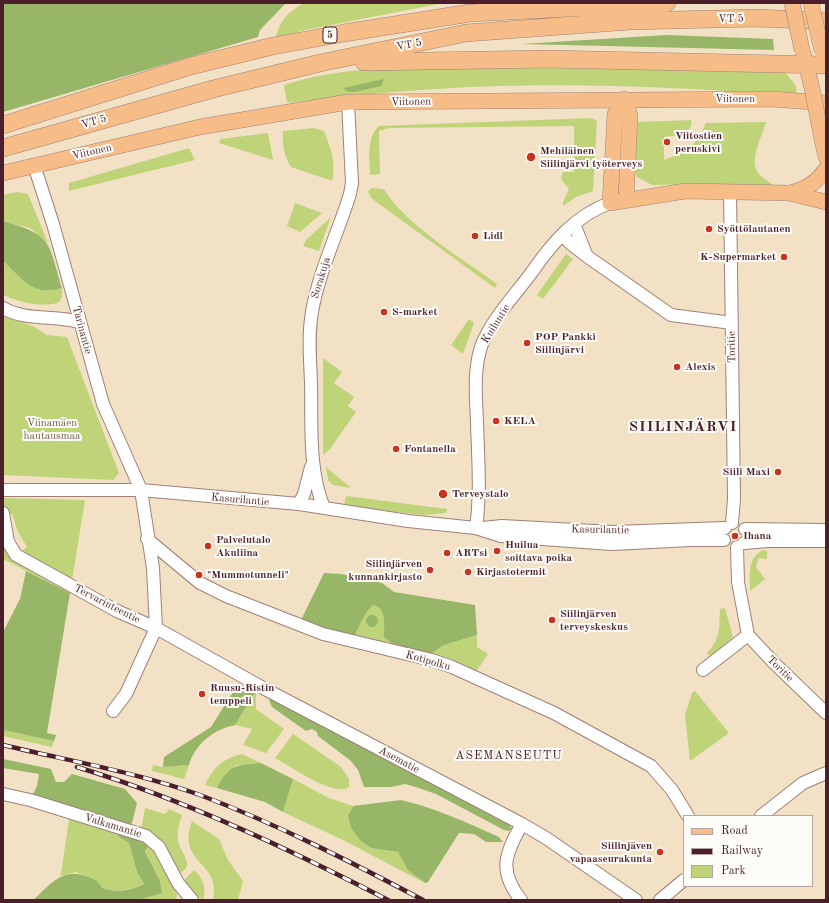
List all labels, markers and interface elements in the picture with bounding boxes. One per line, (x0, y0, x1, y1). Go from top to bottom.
street label: VT 5 (718, 12, 744, 26)
road number: 5 (323, 27, 337, 43)
street label: VT 5 (395, 36, 423, 54)
street label: Viitonen (715, 92, 755, 106)
street label: Viitonen (391, 95, 431, 109)
street label: VT 5 (80, 112, 108, 132)
place label: Viitostien peruskivi (675, 129, 722, 155)
marker: Viitostien peruskivi (662, 137, 672, 147)
street label: Viitonen (71, 141, 113, 163)
place label: Mehiläinen Siilinjärvi työterveys (540, 144, 642, 170)
marker: Mehiläinen Siilinjärvi työterveys (525, 151, 537, 163)
place label: Syöttölautanen (717, 222, 791, 236)
marker: Syöttölautanen (704, 224, 714, 234)
place label: Lidl (483, 229, 503, 243)
marker: Lidl (470, 231, 480, 241)
place label: K-Supermarket (700, 250, 776, 264)
marker: K-Supermarket (779, 252, 789, 262)
street label: Sorakuja (308, 256, 334, 300)
street label: Kuiluntie (479, 302, 513, 346)
street label: Tarinantie (69, 304, 95, 356)
place label: S-market (392, 305, 437, 319)
marker: S-market (379, 307, 389, 317)
place label: POP Pankki Siilinjärvi (535, 330, 596, 356)
street label: Toritie (725, 331, 739, 363)
marker: POP Pankki Siilinjärvi (522, 338, 532, 348)
place label: Alexis (685, 360, 716, 374)
marker: Alexis (672, 362, 682, 372)
place label: KELA (504, 414, 536, 428)
park label: Viinamäen hautausmaa (24, 416, 80, 442)
marker: KELA (491, 416, 501, 426)
district label: SIILINJÄRVI (629, 418, 737, 436)
place label: Fontanella (404, 442, 456, 456)
marker: Fontanella (391, 444, 401, 454)
place label: Siili Maxi (723, 465, 770, 479)
marker: Siili Maxi (773, 467, 783, 477)
place label: Terveystalo (452, 487, 509, 501)
marker: Terveystalo (437, 488, 449, 500)
street label: Kasurilantie (210, 491, 270, 509)
street label: Kasurilantie (571, 523, 629, 537)
place label: Ihana (743, 529, 771, 543)
marker: Ihana (730, 531, 740, 541)
place label: Palvelutalo Akuliina (216, 533, 271, 559)
place label: Huilua soittava poika (505, 538, 572, 564)
marker: Palvelutalo Akuliina (203, 541, 213, 551)
place label: ARTsi (455, 546, 487, 560)
marker: Huilua soittava poika (492, 546, 502, 556)
marker: ARTsi (442, 548, 452, 558)
place label: Siilinjärven kunnankirjasto (348, 557, 422, 583)
marker: Siilinjärven kunnankirjasto (425, 565, 435, 575)
place label: Kirjastotermit (476, 565, 546, 579)
marker: Kirjastotermit (463, 567, 473, 577)
place label: "Mummotunneli" (207, 568, 289, 582)
marker: "Mummotunneli" (194, 570, 204, 580)
street label: Tervarinteentie (72, 582, 142, 626)
place label: Siilinjärven terveyskeskus (560, 607, 628, 633)
marker: Siilinjärven terveyskeskus (547, 615, 557, 625)
street label: Kotipolku (404, 648, 452, 674)
street label: Toritie (764, 653, 796, 685)
place label: Ruusu-Ristin temppeli (210, 681, 274, 707)
marker: Ruusu-Ristin temppeli (197, 689, 207, 699)
street label: Asematie (376, 744, 422, 776)
district label: ASEMANSEUTU (455, 749, 563, 763)
street label: Valkamantie (83, 811, 143, 841)
legend (683, 815, 813, 887)
text: Road (721, 825, 748, 837)
place label: Siilinjäven vapaaseurakunta (570, 839, 652, 865)
text: Railway (721, 845, 763, 857)
marker: Siilinjäven vapaaseurakunta (655, 847, 665, 857)
text: Park (721, 865, 746, 877)

